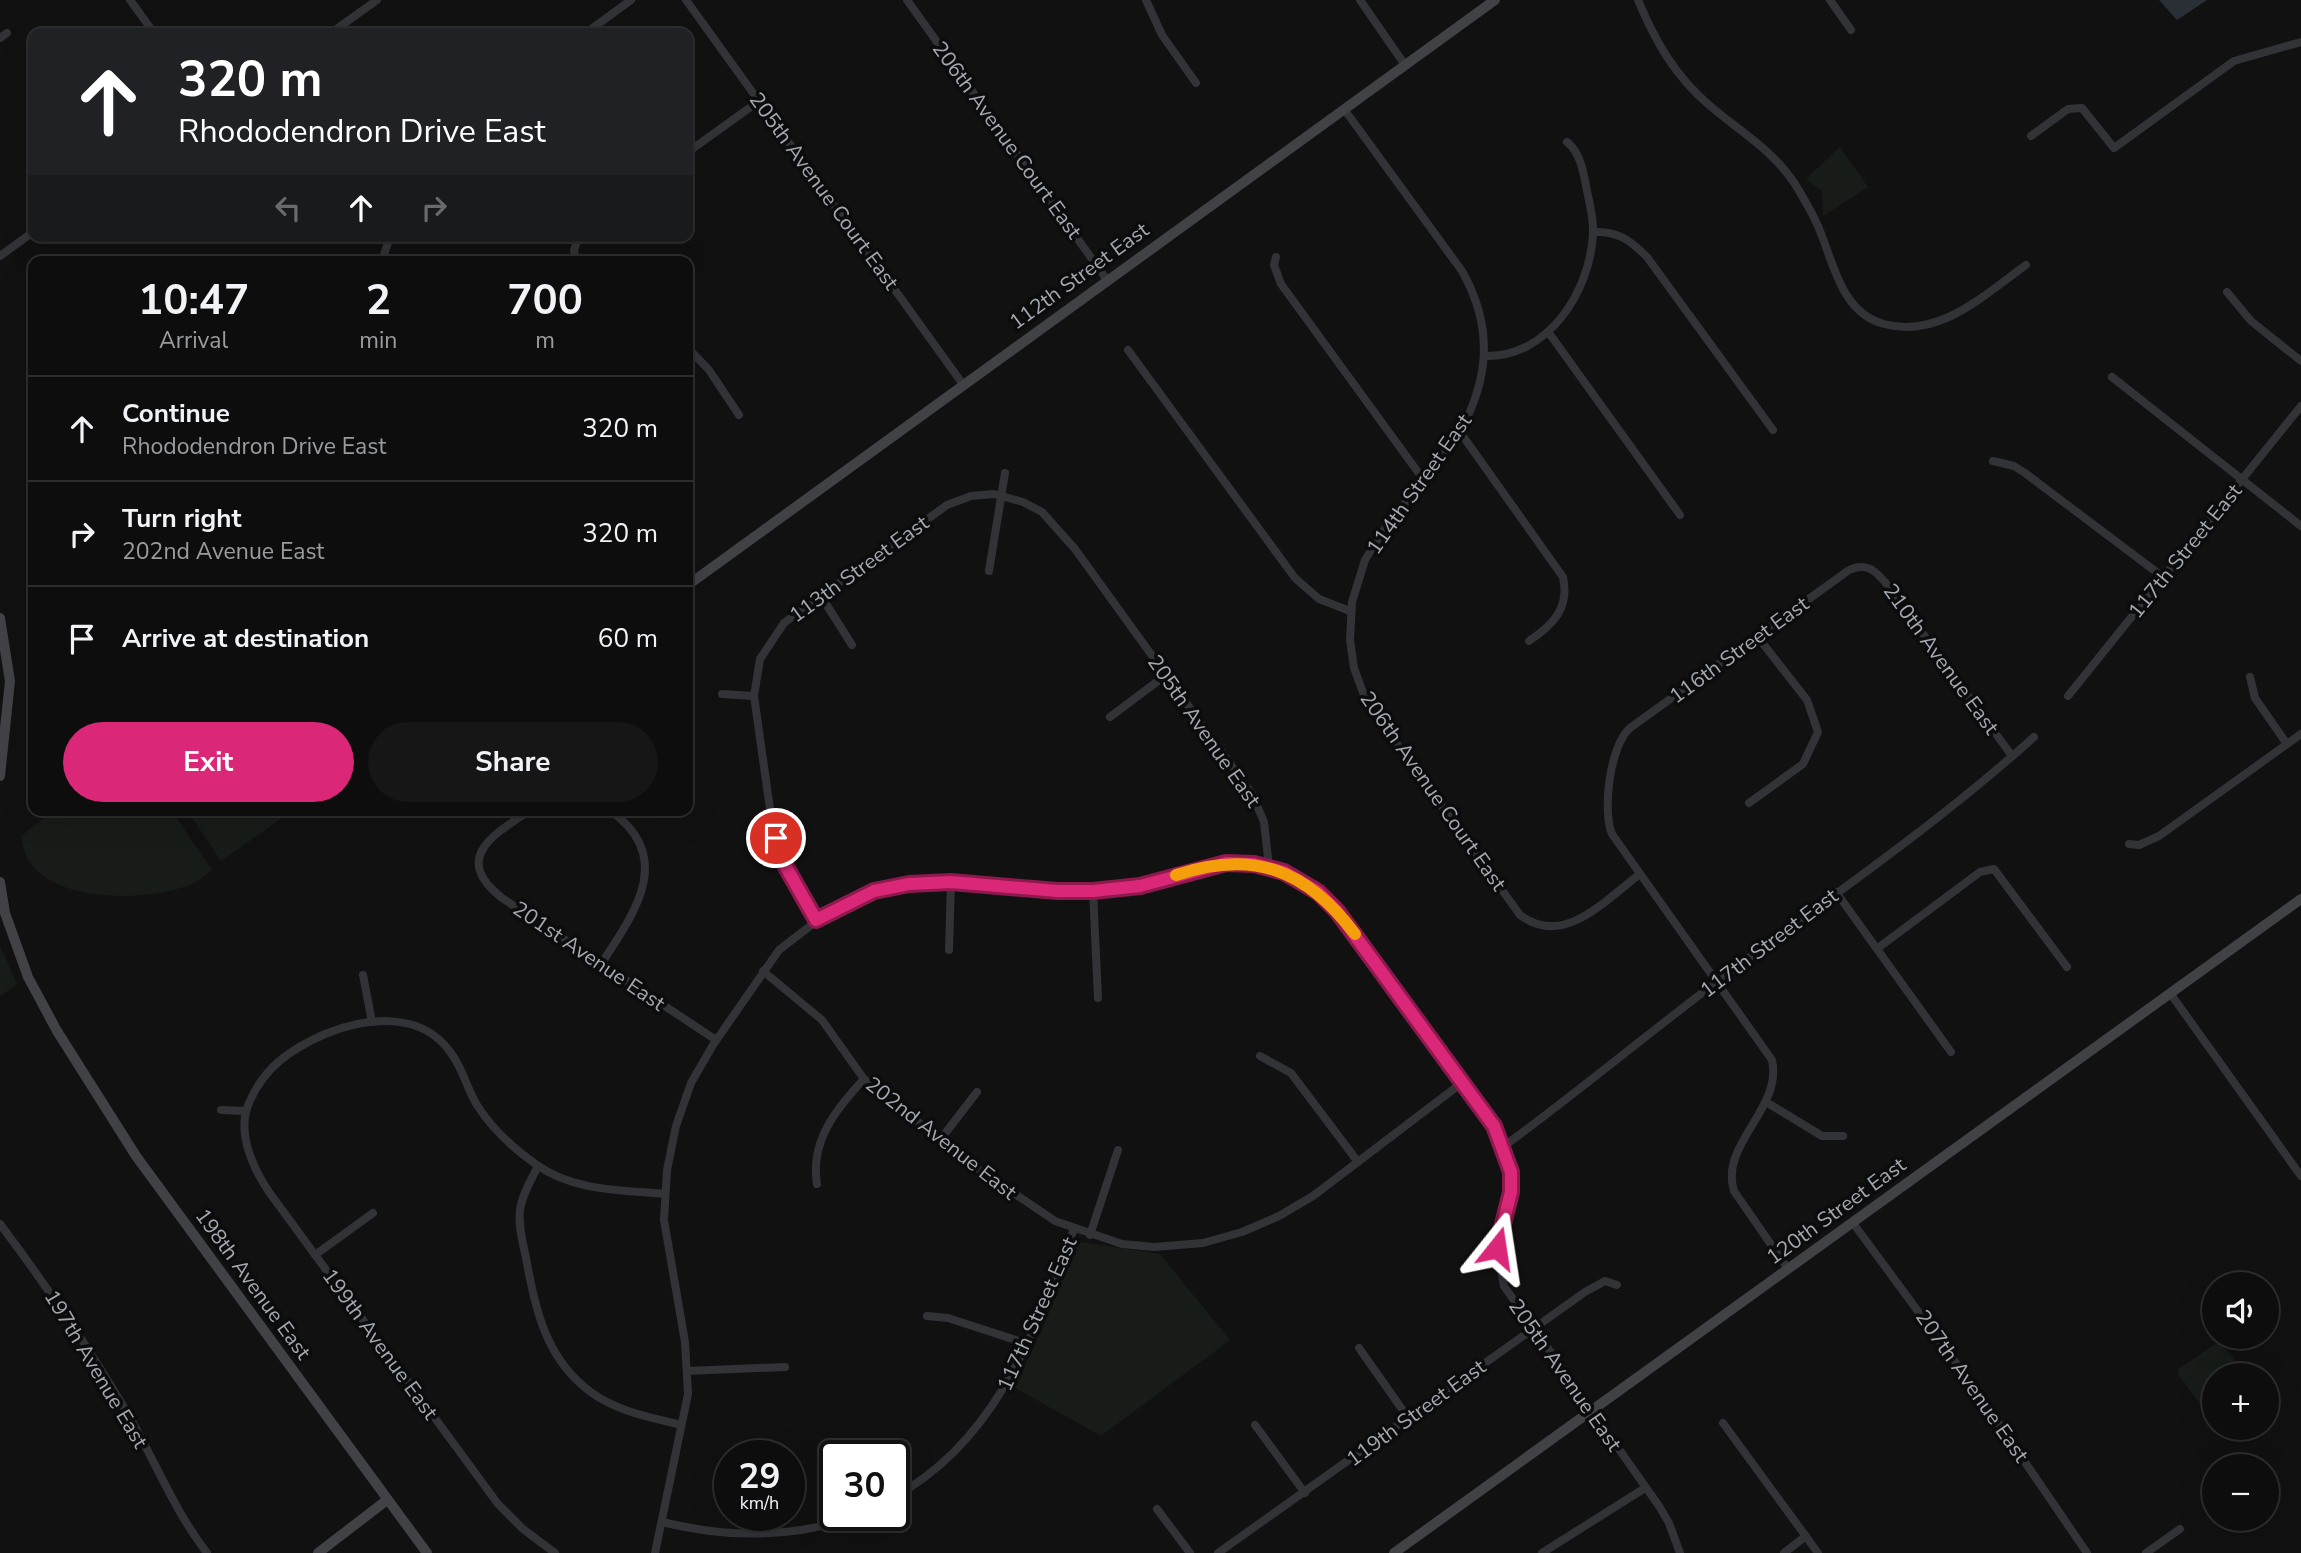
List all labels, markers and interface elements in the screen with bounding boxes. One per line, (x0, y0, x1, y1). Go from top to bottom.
street label: 206th Avenue Court East (926, 36, 1089, 245)
text: 320 m (178, 46, 322, 113)
icon: ahead (63, 56, 154, 147)
street label: 205th Avenue Court East (743, 87, 906, 296)
text: Rhododendron Drive East (178, 110, 546, 153)
icon: left (269, 189, 307, 227)
icon: ahead (342, 189, 380, 227)
icon: right (415, 189, 453, 227)
street label: 112th Street East (1004, 216, 1155, 336)
text: 10:47 (138, 272, 249, 329)
text: 2 (366, 272, 391, 329)
text: 700 (507, 272, 583, 329)
text: Arrival (159, 325, 228, 356)
text: min (359, 325, 397, 356)
text: m (535, 325, 555, 356)
text: Continue (122, 396, 230, 431)
street label: 114th Street East (1360, 408, 1478, 560)
icon: ahead (63, 410, 101, 448)
text: 320 m (582, 411, 658, 446)
text: Rhododendron Drive East (122, 431, 386, 462)
street label: 117th Street East (2122, 477, 2248, 624)
text: Turn right (122, 501, 241, 536)
street label: 113th Street East (784, 509, 935, 629)
icon: right (63, 515, 101, 553)
text: 320 m (582, 516, 658, 551)
text: 202nd Avenue East (122, 536, 324, 567)
street label: 210th Avenue East (1877, 578, 2006, 741)
street label: 116th Street East (1664, 590, 1815, 710)
icon: arrive (63, 620, 101, 658)
text: Arrive at destination (122, 621, 369, 656)
text: 60 m (598, 621, 658, 656)
street label: 205th Avenue East (1141, 649, 1267, 813)
street label: 206th Avenue Court East (1353, 686, 1513, 897)
button: Exit (63, 722, 354, 802)
button: Share (368, 722, 658, 802)
pin (746, 808, 806, 868)
icon: arrive (757, 819, 795, 857)
street label: 117th Street East (1694, 882, 1844, 1004)
street label: 201st Avenue East (507, 895, 671, 1018)
street label: 202nd Avenue East (860, 1070, 1023, 1206)
street label: 120th Street East (1761, 1151, 1912, 1271)
street label: 198th Avenue East (189, 1203, 318, 1366)
position arrow (1460, 1211, 1534, 1285)
street label: 117th Street East (991, 1232, 1084, 1395)
street label: 199th Avenue East (316, 1263, 445, 1426)
map controls (2202, 1272, 2279, 1531)
button: sound (2202, 1272, 2279, 1349)
street label: 197th Avenue East (38, 1285, 155, 1454)
street label: 205th Avenue East (1502, 1293, 1628, 1457)
street label: 207th Avenue East (1909, 1304, 2035, 1468)
street label: 119th Street East (1341, 1353, 1492, 1473)
button: + (2202, 1363, 2279, 1440)
speed limit sign: 30 (819, 1440, 910, 1531)
text: 29 (738, 1453, 781, 1500)
button: − (2202, 1454, 2279, 1531)
text: km/h (740, 1491, 779, 1515)

